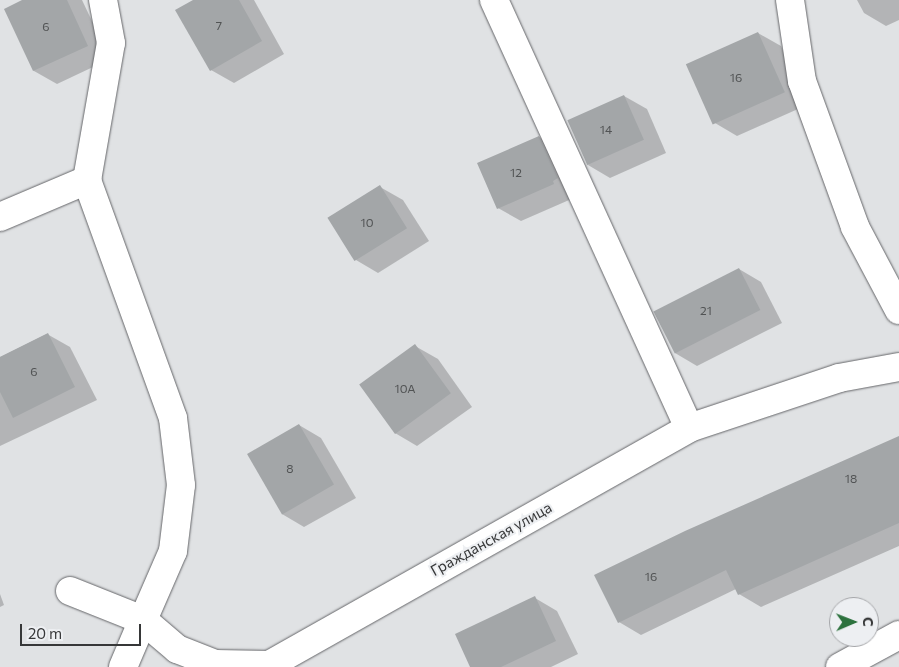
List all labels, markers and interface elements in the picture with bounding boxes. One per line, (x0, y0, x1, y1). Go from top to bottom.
house number: 7 (216, 19, 222, 33)
house number: 6 (42, 20, 50, 34)
house number: 16 (730, 71, 742, 85)
house number: 14 (600, 123, 612, 137)
house number: 12 (510, 166, 522, 180)
house number: 10 (361, 216, 373, 230)
house number: 21 (700, 304, 712, 318)
house number: 6 (30, 365, 38, 379)
house number: 10А (395, 382, 415, 396)
house number: 8 (286, 462, 294, 476)
house number: 18 (845, 472, 857, 486)
street label: Гражданская улица (427, 498, 555, 580)
house number: 16 (645, 570, 657, 584)
north arrow (829, 597, 879, 647)
scale bar (22, 614, 144, 646)
text: С (860, 617, 877, 627)
text: 20 m (28, 624, 62, 642)

